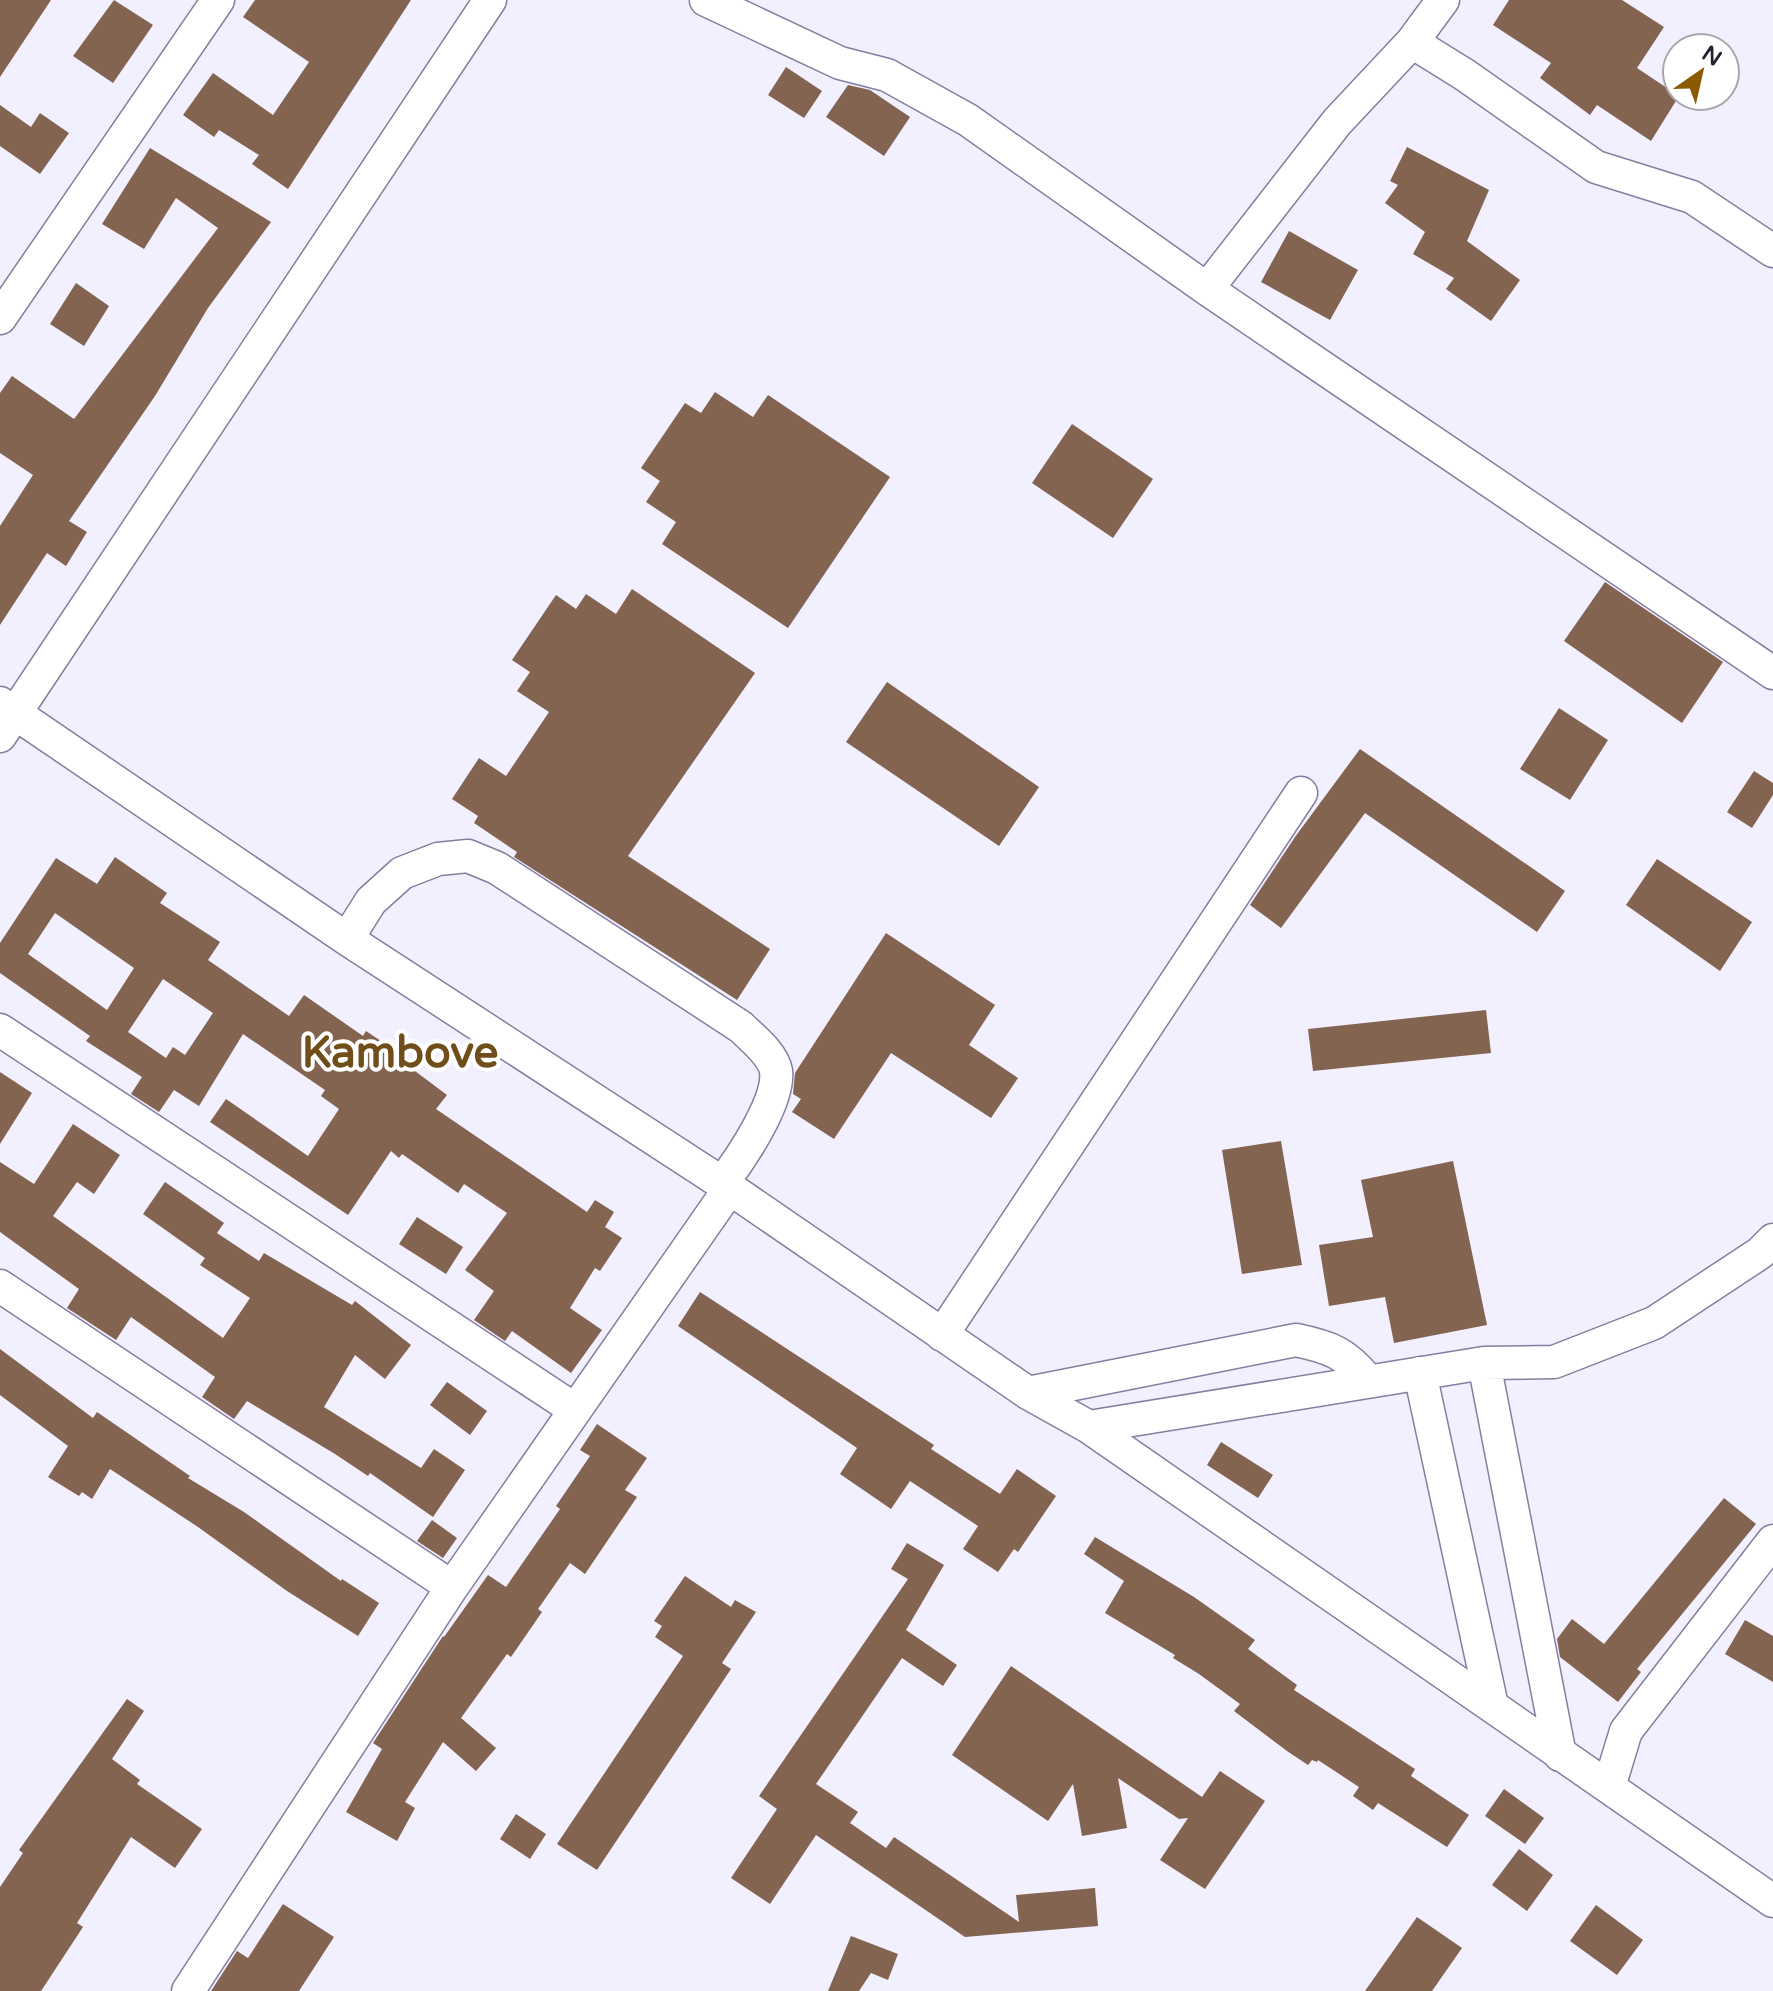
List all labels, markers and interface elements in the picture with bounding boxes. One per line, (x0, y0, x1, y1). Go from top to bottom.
north arrow (1661, 32, 1741, 112)
text: N (1697, 41, 1726, 72)
district label: Kambove (302, 1027, 498, 1080)

